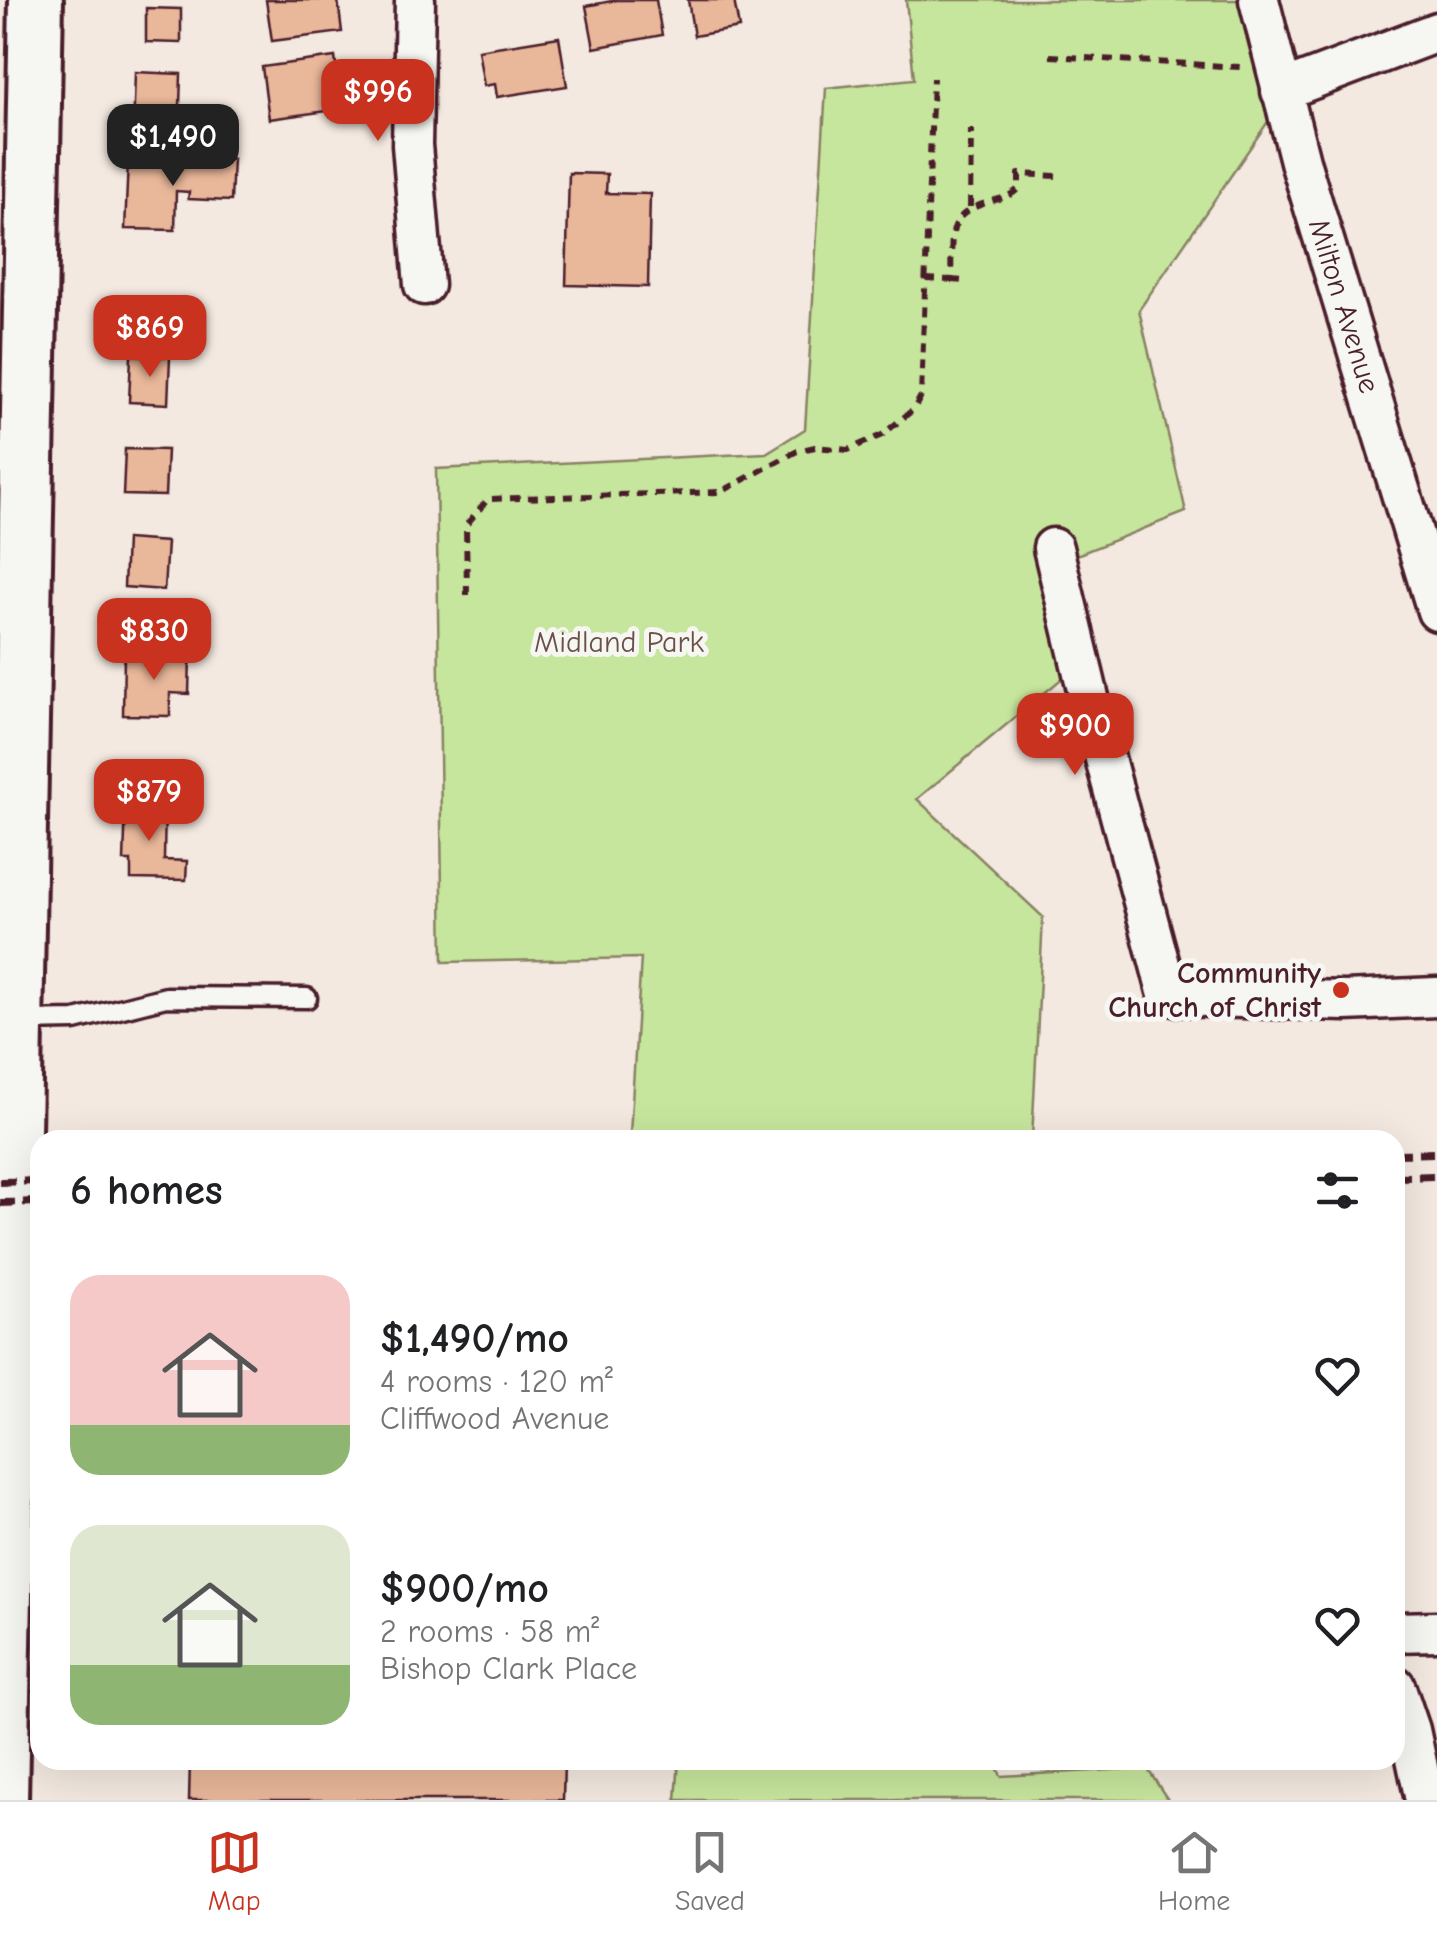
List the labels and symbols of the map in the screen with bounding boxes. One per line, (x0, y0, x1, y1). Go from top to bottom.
pin: $996 (319, 59, 437, 144)
pin: $1,490 (92, 104, 254, 189)
street label: Milton Avenue (1301, 215, 1387, 397)
pin: $869 (91, 295, 209, 380)
pin: $830 (95, 598, 213, 683)
park label: Midland Park (534, 625, 704, 660)
pin: $900 (1016, 693, 1134, 778)
pin: $879 (90, 759, 208, 844)
place label: Community Church of Christ (1108, 956, 1322, 1025)
marker: Community Church of Christ (1330, 979, 1352, 1001)

